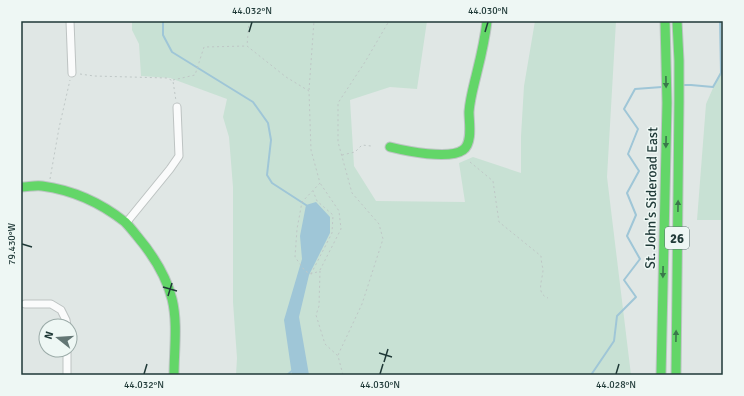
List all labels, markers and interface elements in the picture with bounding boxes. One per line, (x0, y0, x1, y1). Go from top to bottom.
text: 44.032°N (232, 5, 272, 17)
text: 44.030°N (468, 5, 508, 17)
one-way arrow (663, 76, 670, 88)
street label: St. John's Sideroad East (642, 127, 661, 269)
one-way arrow (663, 136, 669, 149)
one-way arrow (675, 199, 681, 212)
text: 79.430°W (6, 223, 18, 265)
road number: 26 (665, 227, 689, 249)
one-way arrow (660, 266, 666, 279)
north arrow (38, 318, 78, 358)
one-way arrow (673, 329, 679, 342)
text: N (42, 330, 56, 341)
text: 44.032°N (124, 379, 164, 391)
text: 44.030°N (360, 379, 400, 391)
text: 44.028°N (596, 379, 636, 391)

